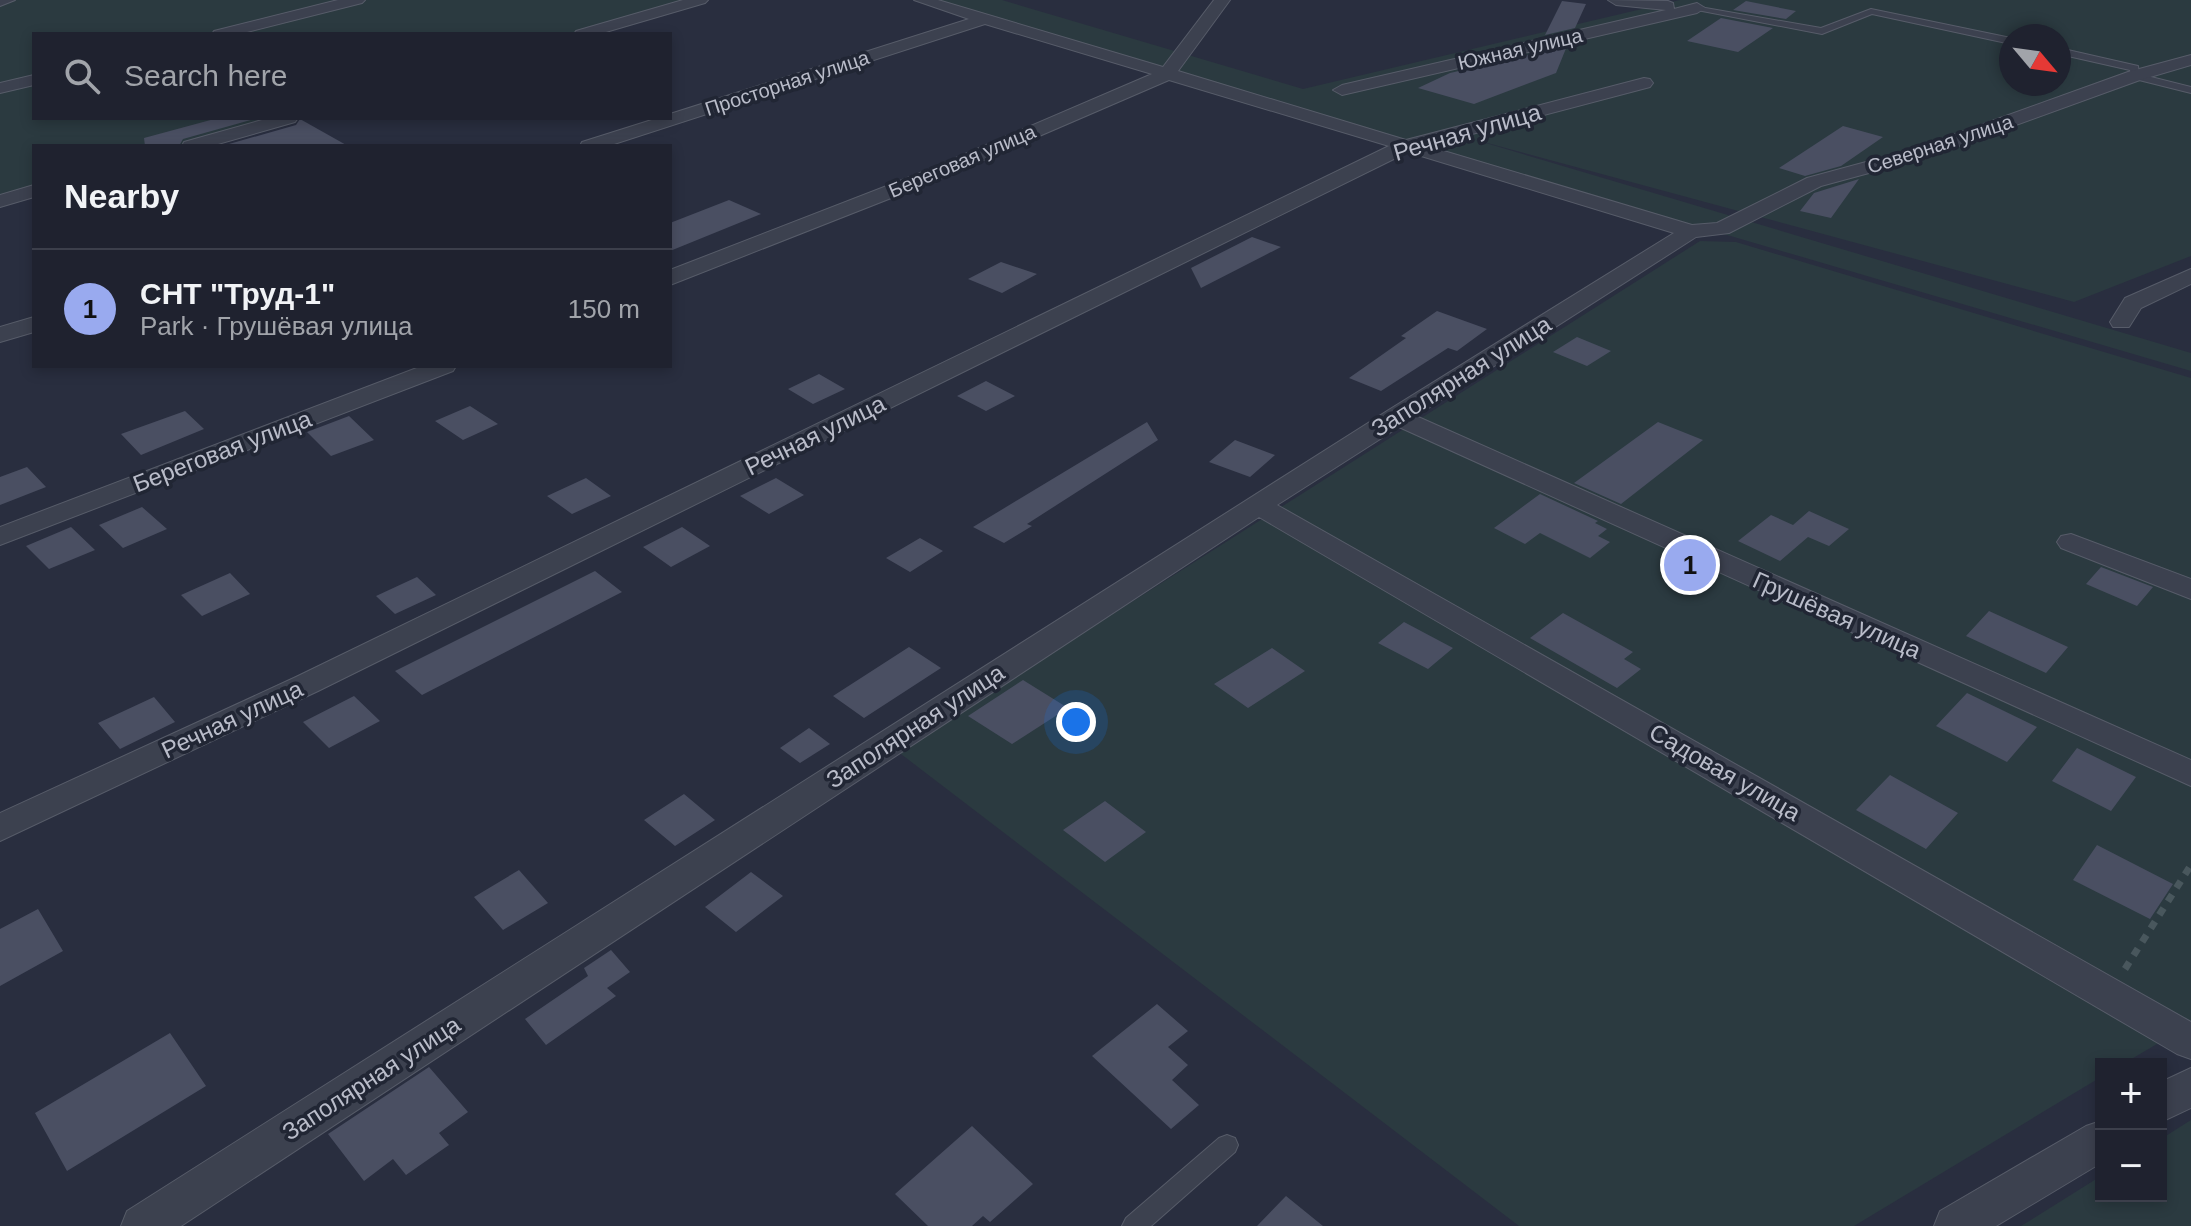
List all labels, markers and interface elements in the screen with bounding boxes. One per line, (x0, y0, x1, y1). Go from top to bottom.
street label: Южная улица (1456, 24, 1585, 74)
north arrow (1999, 24, 2071, 96)
search box (32, 32, 672, 120)
street label: Просторная улица (702, 46, 873, 120)
icon: search (60, 54, 104, 98)
text: Search here (124, 59, 287, 92)
street label: Речная улица (1390, 98, 1545, 166)
street label: Северная улица (1864, 110, 2016, 178)
street label: Береговая улица (885, 120, 1040, 202)
text: Nearby (64, 177, 179, 215)
text: СНТ "Труд-1" (140, 277, 335, 310)
text: 1 (83, 294, 97, 324)
text: 150 m (568, 294, 640, 324)
street label: Заполярная улица (1366, 310, 1556, 442)
text: Park · Грушёвая улица (140, 311, 412, 341)
street label: Речная улица (741, 389, 890, 481)
street label: Береговая улица (129, 404, 316, 497)
pin: 1 (1664, 535, 1716, 595)
street label: Грушёвая улица (1749, 566, 1926, 664)
street label: Заполярная улица (821, 658, 1009, 793)
street label: Речная улица (157, 674, 307, 763)
your location (1056, 702, 1096, 742)
street label: Садовая улица (1645, 718, 1806, 826)
street label: Заполярная улица (277, 1010, 465, 1145)
map controls (2095, 1058, 2167, 1202)
button: + (2095, 1058, 2167, 1130)
button: − (2095, 1130, 2167, 1202)

